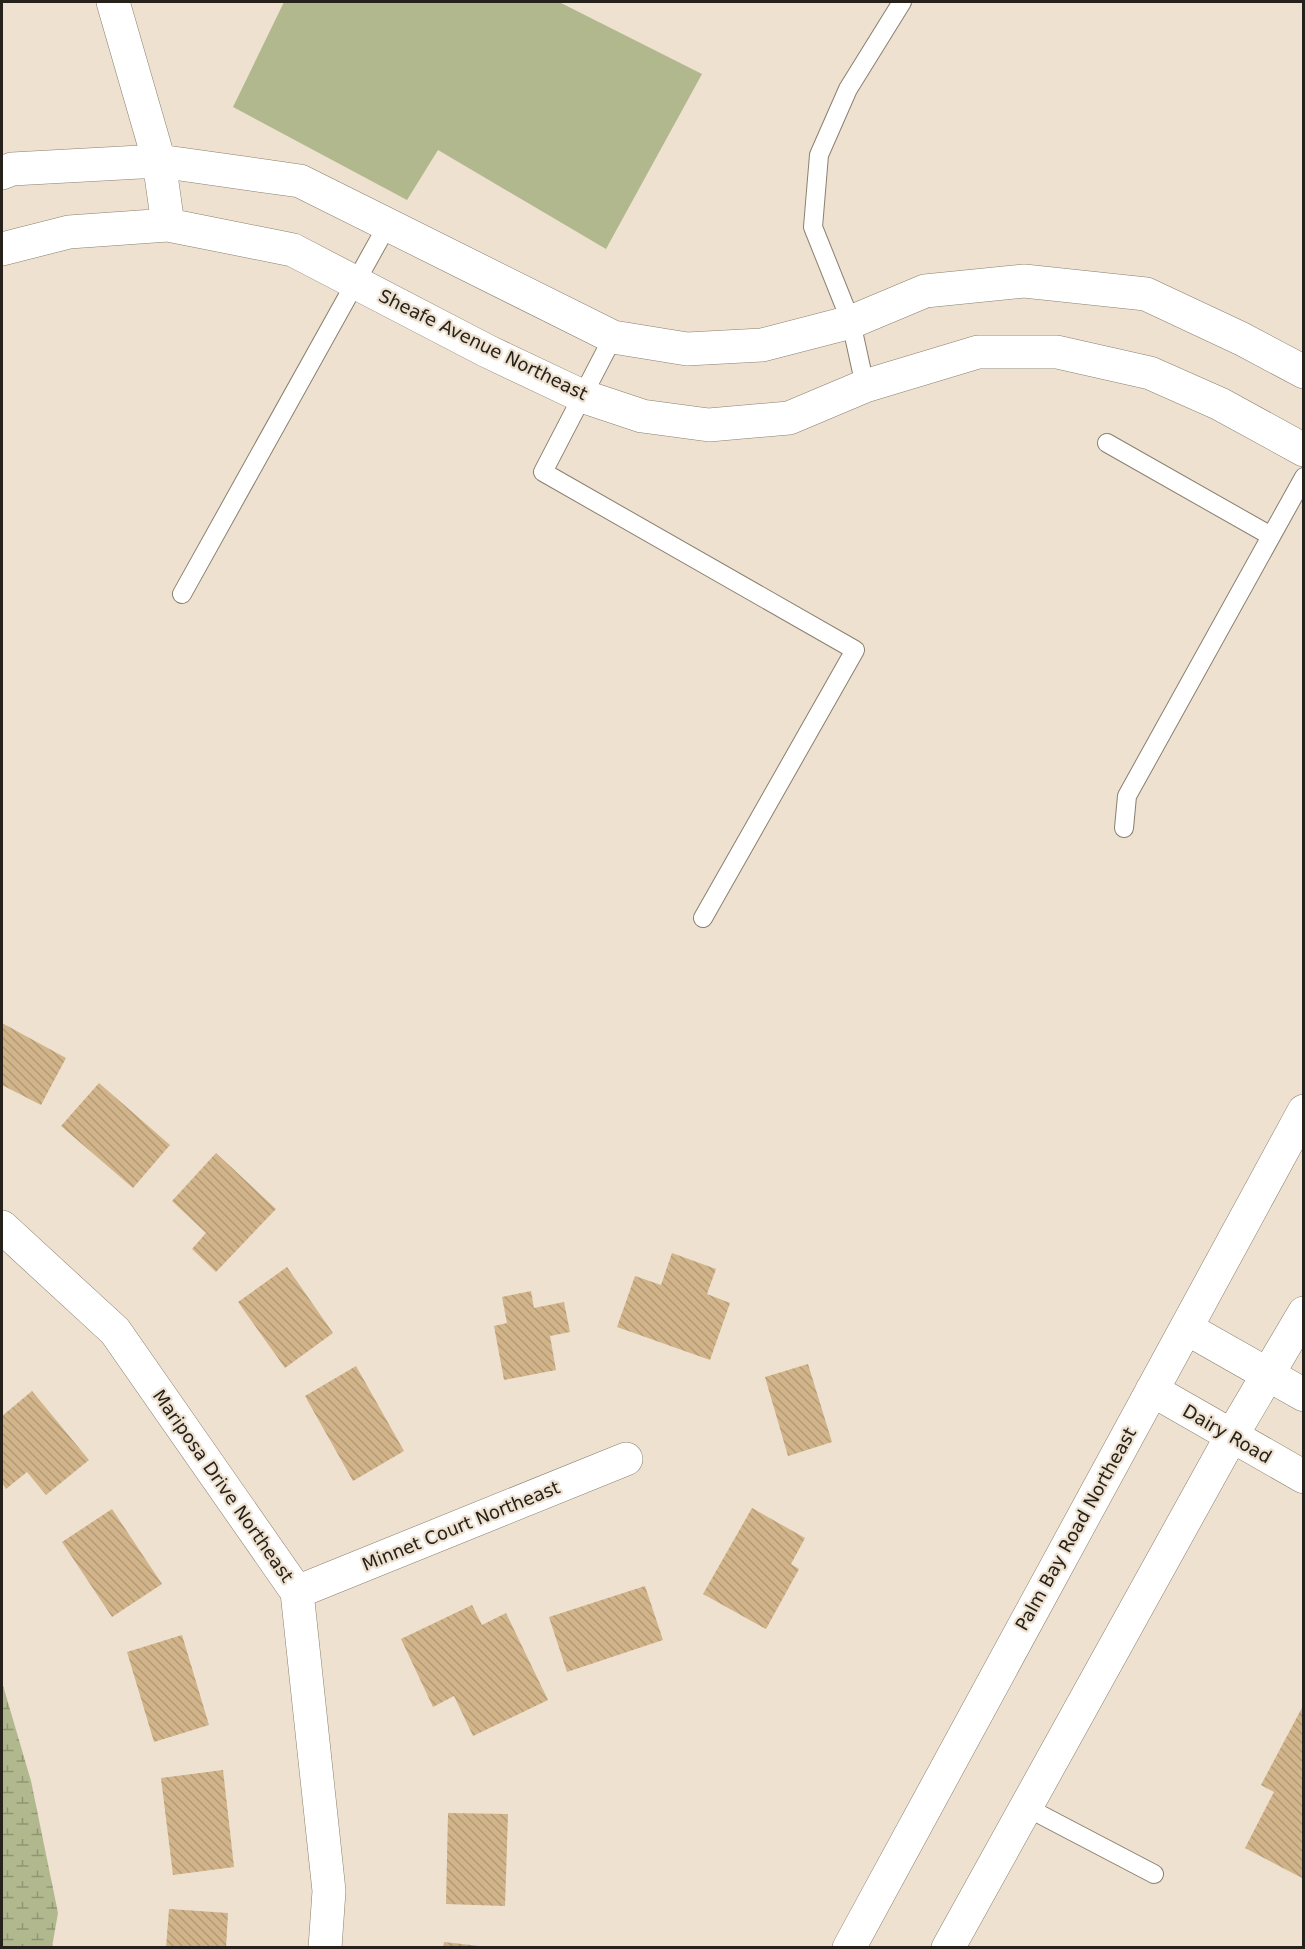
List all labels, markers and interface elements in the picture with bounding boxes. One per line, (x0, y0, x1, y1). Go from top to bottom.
street label: Sheafe Avenue Northeast (375, 285, 591, 404)
street label: Mariposa Drive Northeast (149, 1385, 298, 1586)
street label: Dairy Road (1179, 1400, 1275, 1467)
street label: Palm Bay Road Northeast (1011, 1424, 1140, 1634)
street label: Minnet Court Northeast (359, 1476, 563, 1575)

